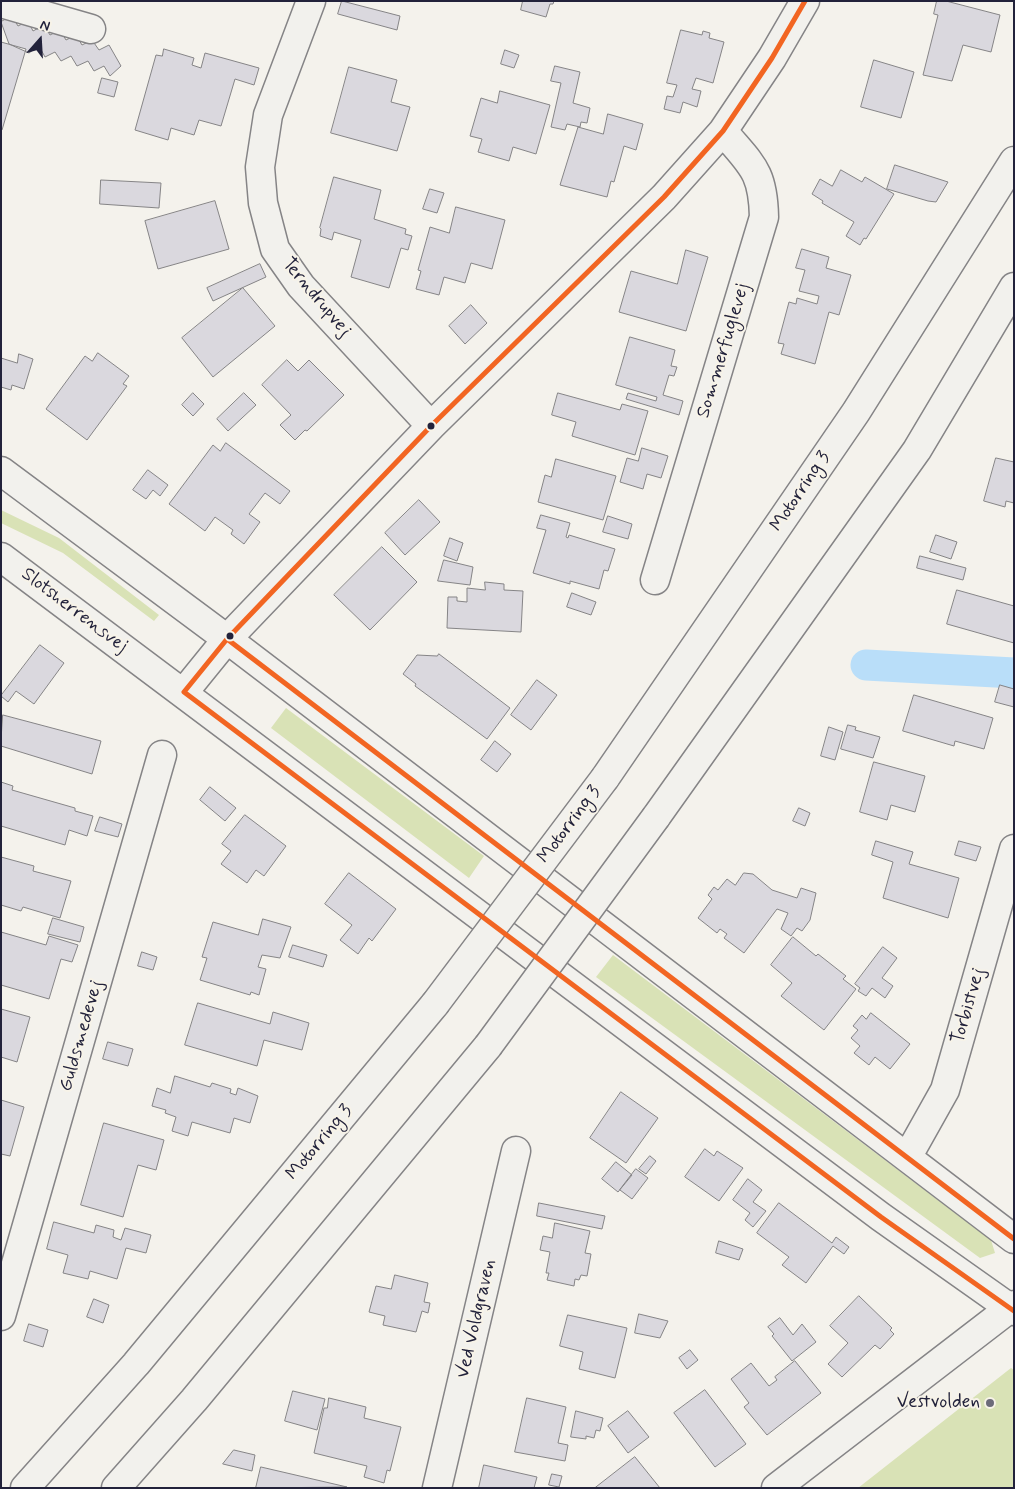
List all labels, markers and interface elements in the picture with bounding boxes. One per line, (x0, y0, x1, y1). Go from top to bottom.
north arrow (15, 15, 65, 65)
text: N (38, 16, 52, 36)
street label: Terndrupvej (276, 254, 356, 342)
street label: Sommerfuglevej (693, 281, 755, 421)
unlabelled marker (426, 421, 436, 431)
street label: Motorring 3 (766, 448, 836, 536)
street label: Slotsherrensvej (16, 564, 132, 658)
unlabelled marker (225, 631, 235, 641)
street label: Motorring 3 (533, 782, 607, 868)
street label: Torbistvej (947, 965, 991, 1047)
street label: Guldsmedevej (55, 978, 109, 1094)
street label: Motorring 3 (282, 1101, 358, 1185)
street label: Ved Voldgraven (452, 1257, 502, 1381)
place label: Vestvolden (897, 1392, 980, 1414)
marker: Vestvolden (984, 1397, 996, 1409)

